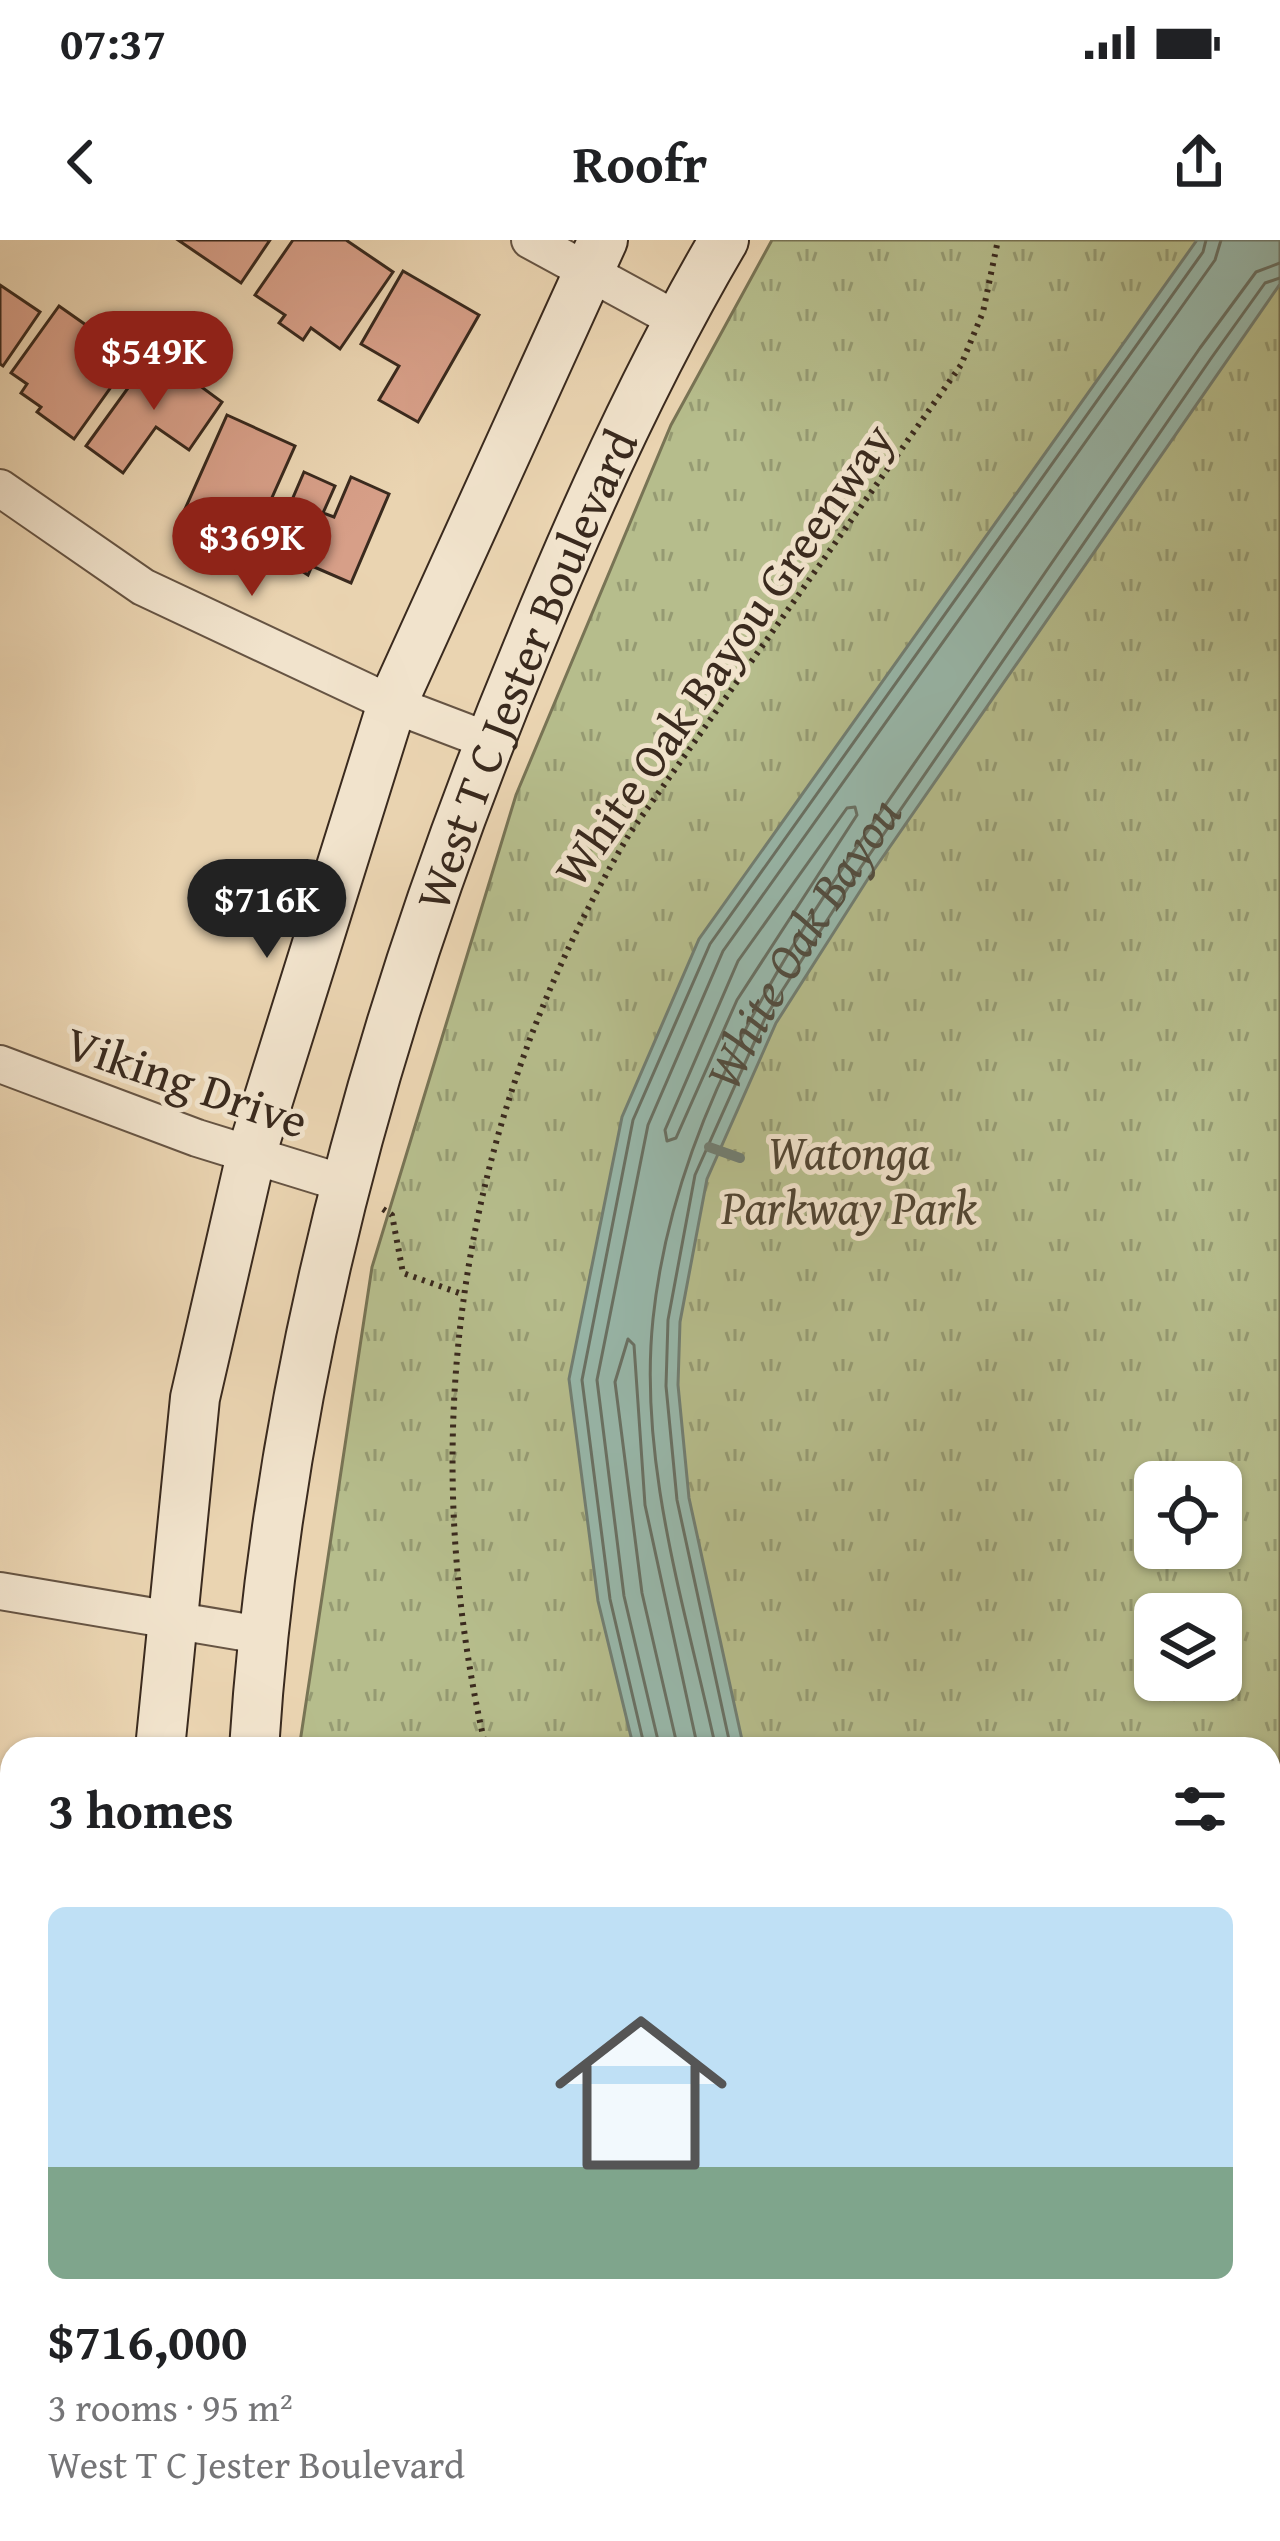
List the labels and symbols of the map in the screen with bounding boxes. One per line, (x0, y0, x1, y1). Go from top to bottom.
pin: $549K (70, 311, 238, 413)
street label: White Oak Bayou Greenway (536, 408, 910, 900)
street label: West T C Jester Boulevard (396, 417, 655, 919)
pin: $369K (168, 497, 336, 599)
water label: White Oak Bayou (685, 780, 919, 1101)
pin: $716K (183, 859, 351, 961)
street label: Viking Drive (56, 1006, 318, 1156)
park label: Watonga Parkway Park (720, 1116, 978, 1242)

